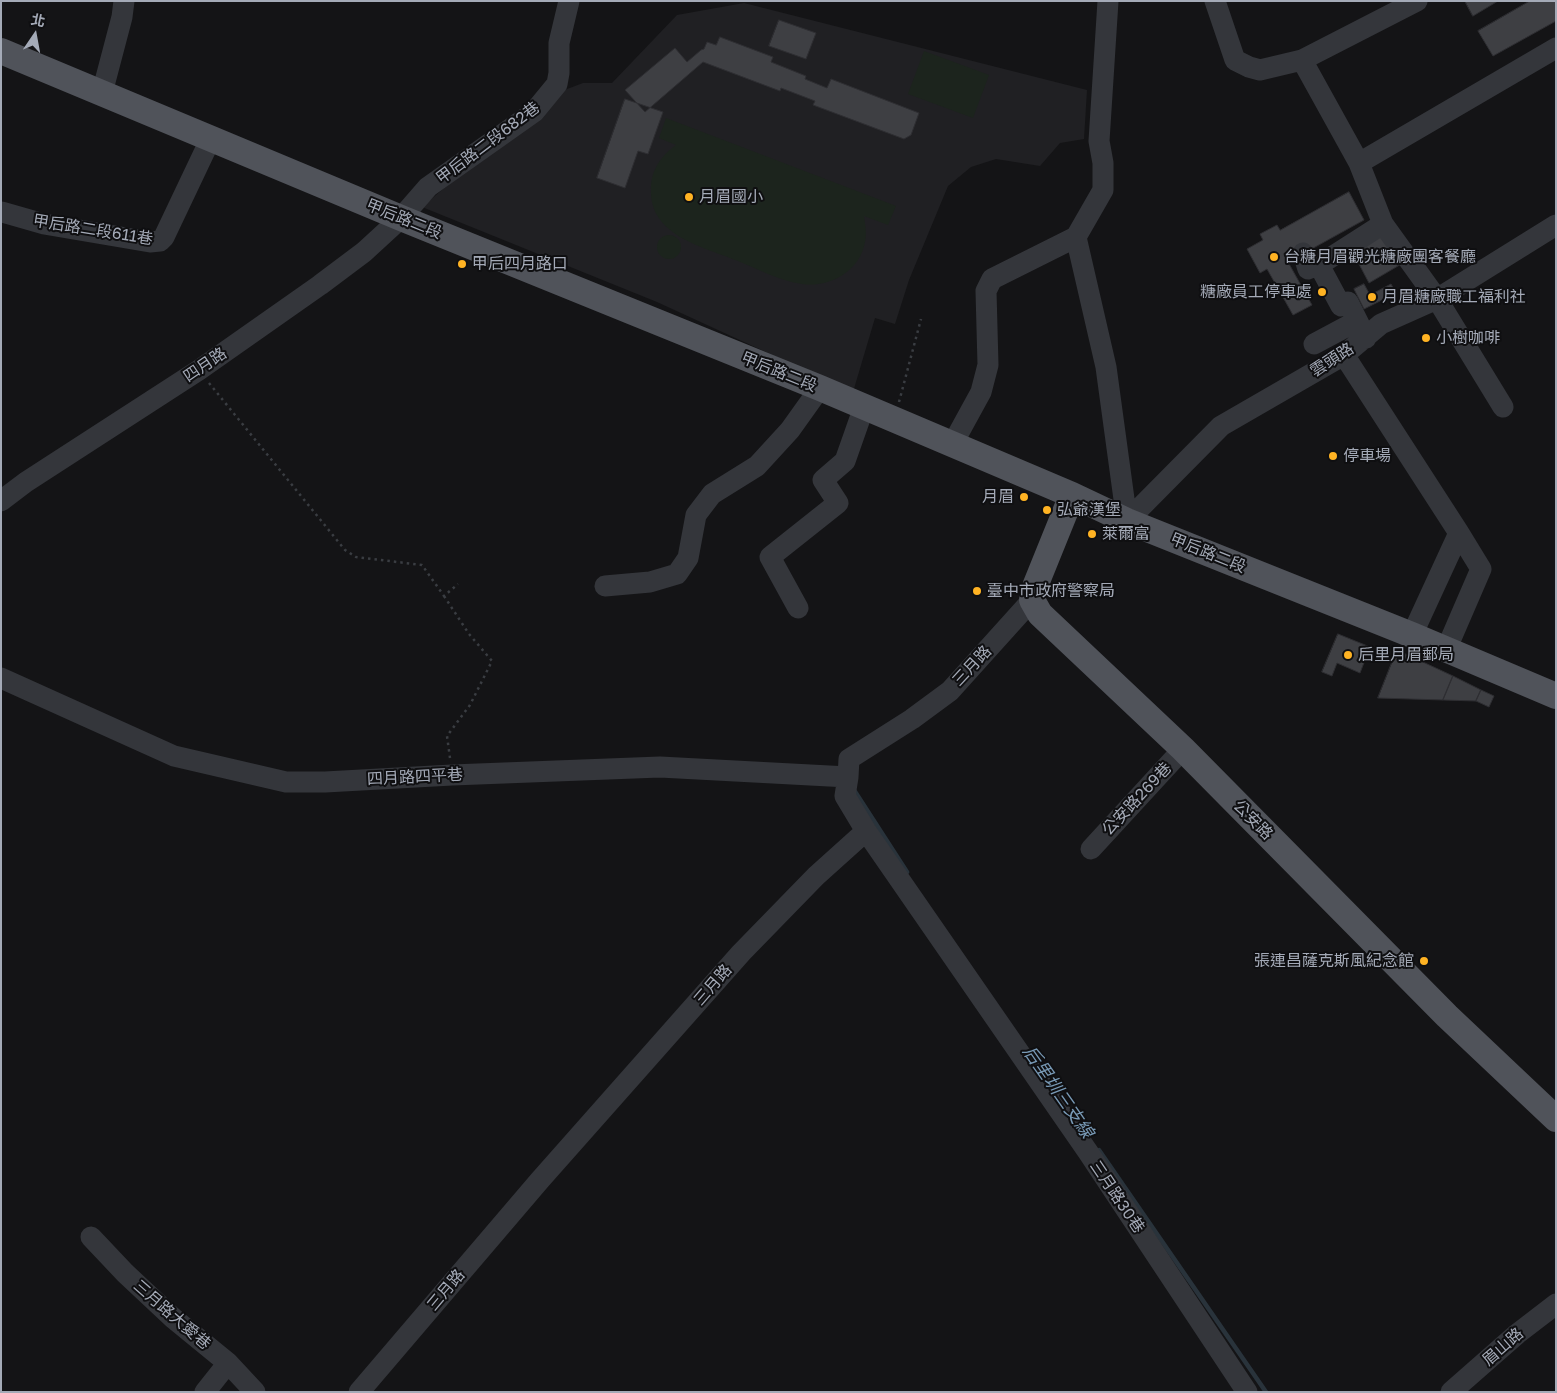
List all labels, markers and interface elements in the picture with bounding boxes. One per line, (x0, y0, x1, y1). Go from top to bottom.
north arrow (10, 10, 60, 60)
text: 北 (30, 10, 47, 30)
street label: 甲后路二段682巷 (432, 98, 544, 188)
place label: 月眉國小 (699, 187, 763, 207)
marker: 月眉國小 (683, 191, 695, 203)
street label: 甲后路二段 (363, 195, 445, 243)
street label: 甲后路二段611巷 (32, 211, 154, 249)
place label: 台糖月眉觀光糖廠團客餐廳 (1284, 247, 1476, 267)
marker: 台糖月眉觀光糖廠團客餐廳 (1268, 251, 1280, 263)
place label: 甲后四月路口 (472, 254, 568, 274)
marker: 甲后四月路口 (456, 258, 468, 270)
place label: 糖廠員工停車處 (1200, 282, 1312, 302)
marker: 糖廠員工停車處 (1316, 286, 1328, 298)
place label: 月眉糖廠職工福利社 (1382, 287, 1526, 307)
marker: 月眉糖廠職工福利社 (1366, 291, 1378, 303)
place label: 小樹咖啡 (1436, 328, 1500, 348)
marker: 小樹咖啡 (1420, 332, 1432, 344)
street label: 雲頭路 (1307, 339, 1357, 381)
street label: 四月路 (180, 344, 230, 386)
street label: 甲后路二段 (738, 348, 820, 396)
place label: 停車場 (1343, 446, 1391, 466)
marker: 停車場 (1327, 450, 1339, 462)
place label: 月眉 (982, 487, 1014, 507)
marker: 月眉 (1018, 491, 1030, 503)
place label: 弘爺漢堡 (1057, 500, 1121, 520)
marker: 弘爺漢堡 (1041, 504, 1053, 516)
place label: 萊爾富 (1102, 524, 1150, 544)
marker: 萊爾富 (1086, 528, 1098, 540)
street label: 甲后路二段 (1167, 529, 1249, 577)
place label: 臺中市政府警察局 (987, 581, 1115, 601)
marker: 臺中市政府警察局 (971, 585, 983, 597)
street label: 三月路 (949, 642, 995, 690)
place label: 后里月眉郵局 (1358, 645, 1454, 665)
marker: 后里月眉郵局 (1342, 649, 1354, 661)
street label: 公安路269巷 (1098, 759, 1176, 839)
street label: 四月路四平巷 (367, 765, 463, 789)
street label: 公安路 (1229, 796, 1277, 844)
place label: 張連昌薩克斯風紀念館 (1254, 951, 1414, 971)
marker: 張連昌薩克斯風紀念館 (1418, 955, 1430, 967)
street label: 三月路 (690, 961, 736, 1009)
water label: 后里圳三支線 (1018, 1042, 1098, 1142)
street label: 三月路30巷 (1086, 1157, 1148, 1237)
street label: 三月路 (423, 1265, 469, 1315)
street label: 三月路大愛巷 (129, 1276, 215, 1354)
street label: 眉山路 (1479, 1324, 1527, 1370)

